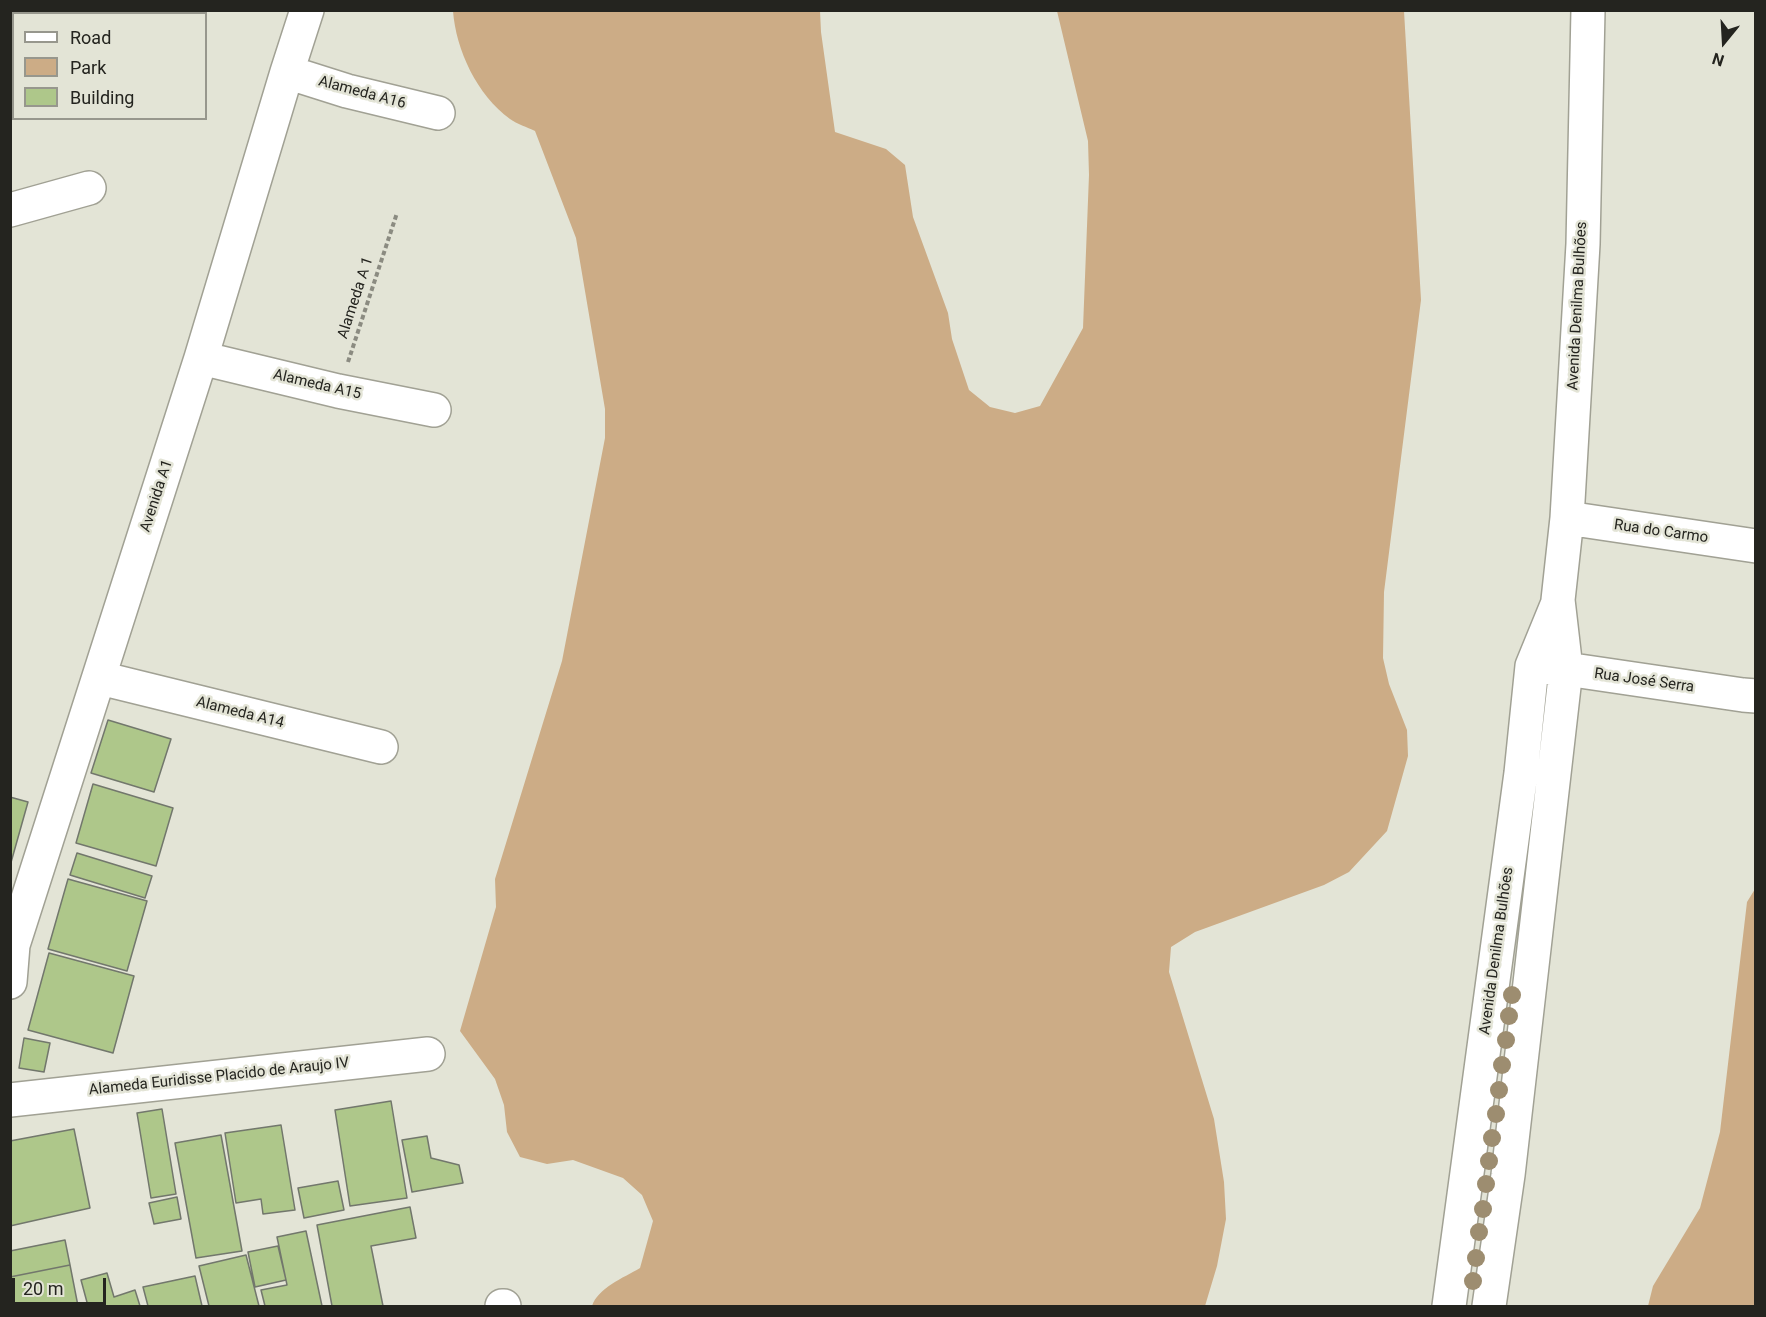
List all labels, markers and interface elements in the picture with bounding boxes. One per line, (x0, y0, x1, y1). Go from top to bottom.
legend (12, 12, 207, 120)
north arrow (1694, 12, 1754, 72)
text: Road (70, 27, 111, 48)
text: N (1710, 49, 1727, 70)
text: Park (70, 57, 106, 78)
street label: Alameda A16 (316, 73, 408, 113)
text: Building (70, 87, 134, 108)
street label: Avenida Denilma Bulhões (1565, 221, 1591, 391)
street label: Alameda A 1 (334, 255, 378, 341)
street label: Alameda A15 (271, 366, 363, 404)
street label: Avenida A1 (137, 458, 177, 534)
street label: Rua do Carmo (1613, 516, 1709, 548)
street label: Rua José Serra (1593, 665, 1695, 697)
street label: Alameda A14 (194, 693, 286, 733)
street label: Avenida Denilma Bulhões (1476, 866, 1518, 1036)
street label: Alameda Euridisse Placido de Araujo IV (88, 1054, 350, 1100)
scale bar (15, 1266, 110, 1304)
text: 20 m (23, 1278, 63, 1299)

